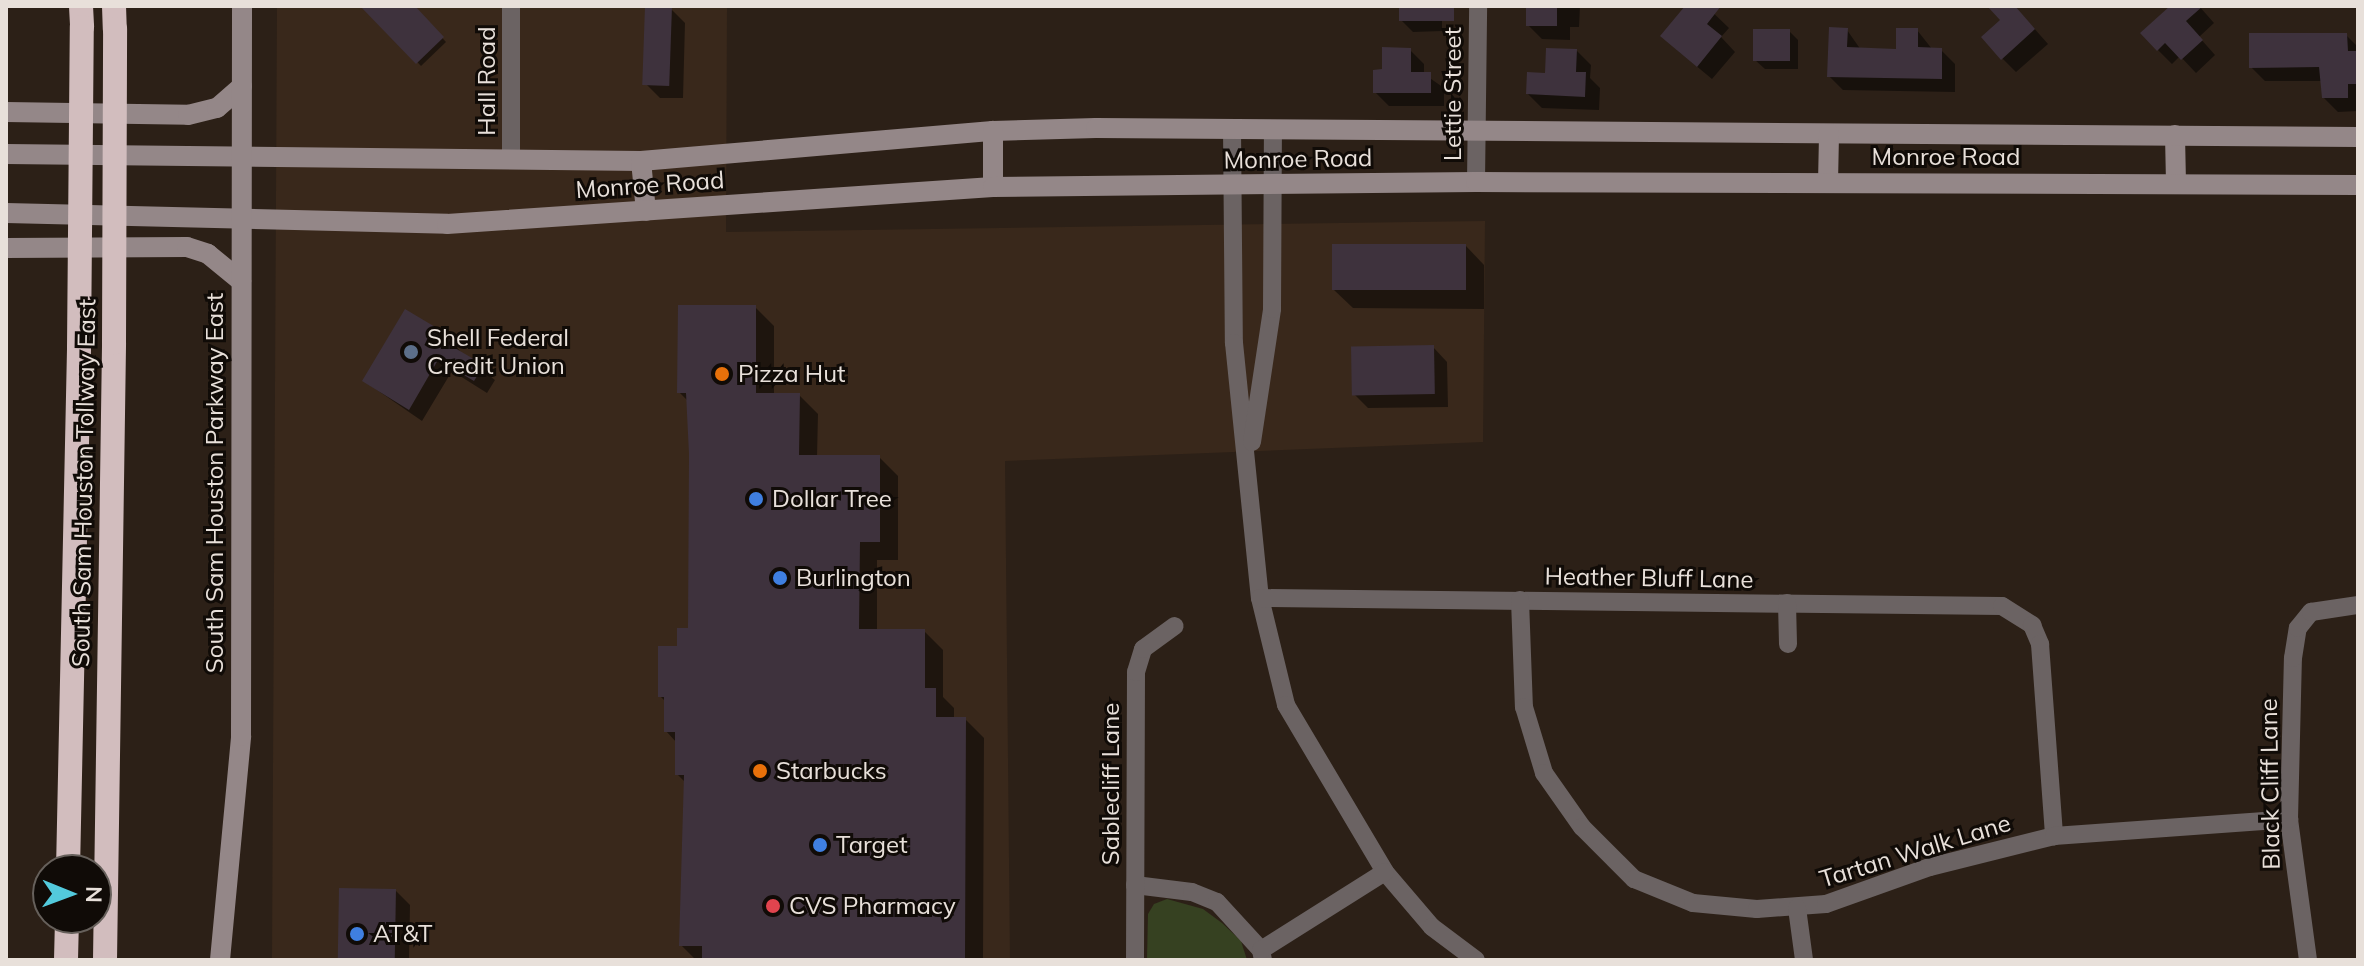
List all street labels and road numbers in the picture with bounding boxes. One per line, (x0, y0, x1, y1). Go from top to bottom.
street label: Hall Road (473, 26, 501, 136)
street label: Lettie Street (1439, 27, 1467, 161)
street label: Monroe Road (1223, 143, 1373, 175)
street label: Monroe Road (1872, 143, 2020, 171)
street label: Monroe Road (575, 165, 725, 205)
street label: South Sam Houston Parkway East (201, 293, 229, 673)
street label: South Sam Houston Tollway East (66, 299, 102, 667)
street label: Heather Bluff Lane (1544, 562, 1754, 594)
street label: Black Cliff Lane (2254, 698, 2286, 870)
street label: Sablecliff Lane (1097, 703, 1125, 865)
street label: Tartan Walk Lane (1816, 808, 2014, 894)

